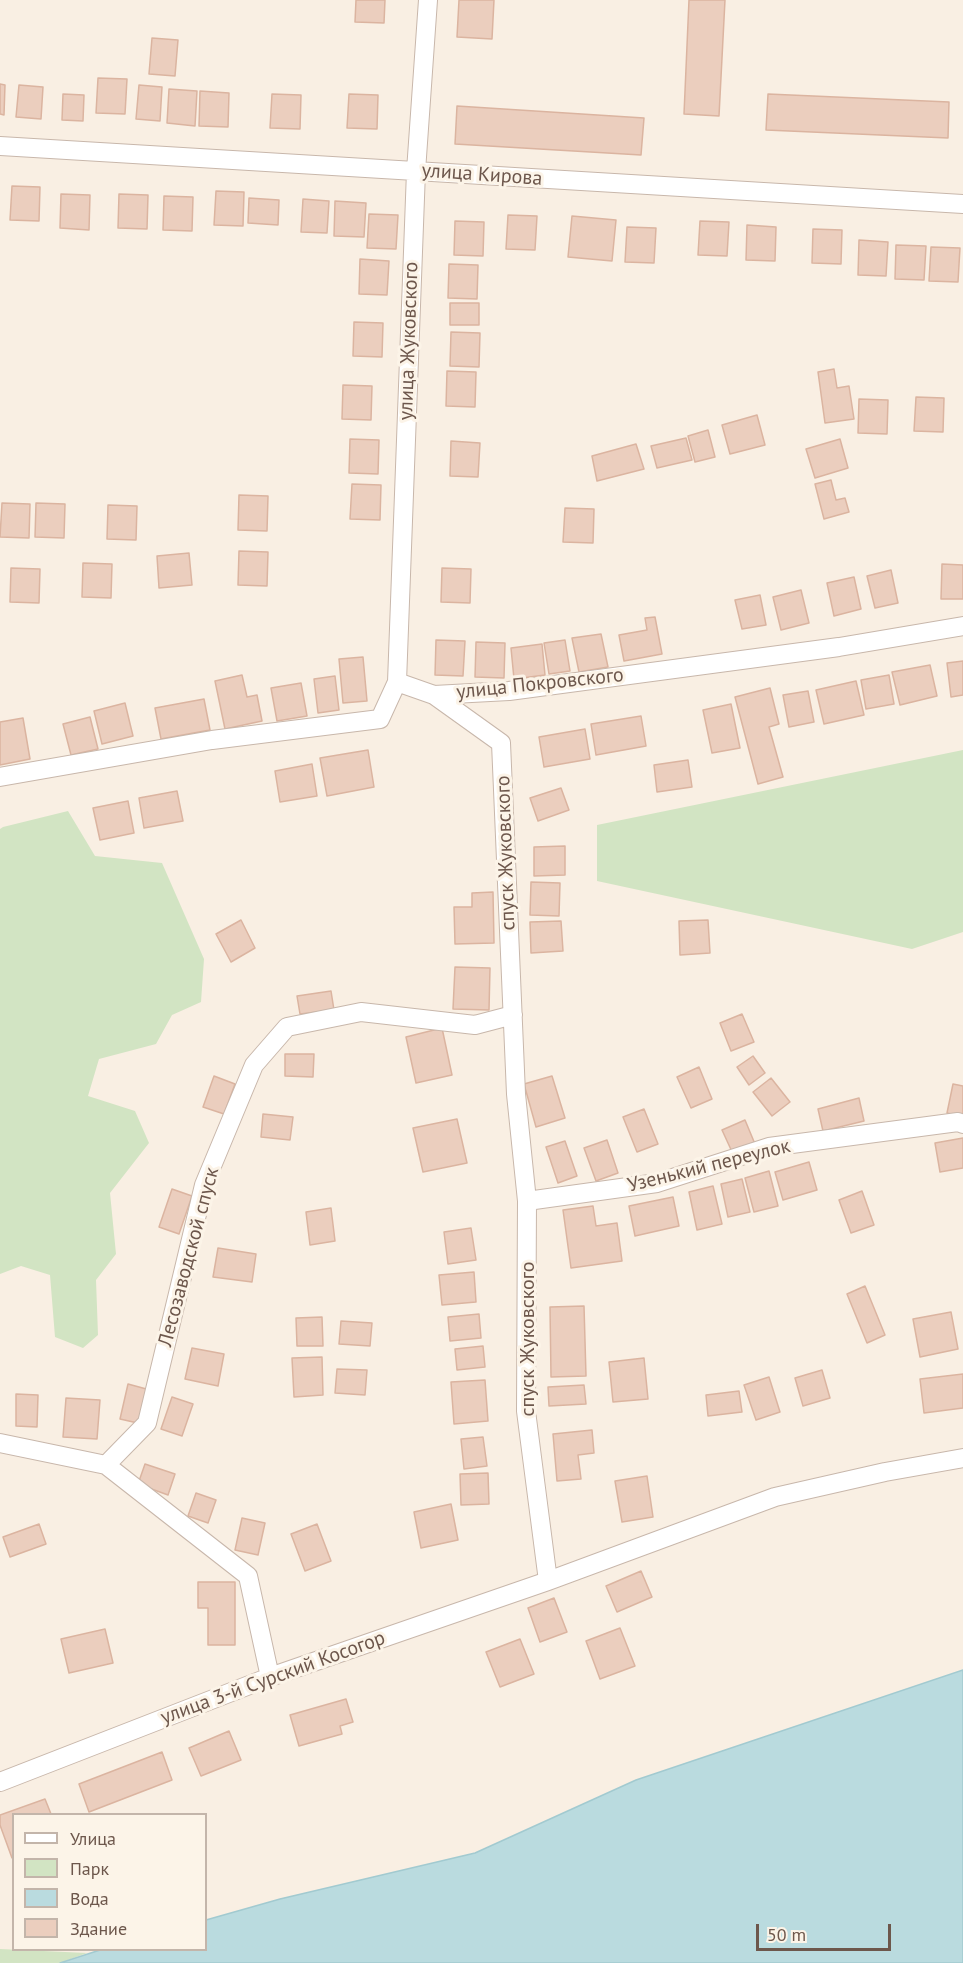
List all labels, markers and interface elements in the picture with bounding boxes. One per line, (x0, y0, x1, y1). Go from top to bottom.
street label: улица Кирова (421, 159, 543, 191)
street label: улица Жуковского (394, 261, 424, 421)
street label: улица Покровского (455, 663, 625, 705)
street label: спуск Жуковского (491, 775, 521, 931)
street label: Узенький переулок (625, 1134, 793, 1198)
street label: Лесозаводской спуск (154, 1165, 224, 1349)
street label: спуск Жуковского (516, 1261, 540, 1417)
street label: улица 3-й Сурский Косогор (157, 1626, 389, 1730)
legend (12, 1813, 207, 1951)
text: Улица (70, 1827, 116, 1850)
text: Парк (70, 1857, 109, 1880)
text: Вода (70, 1887, 109, 1910)
scale bar (759, 1912, 894, 1950)
text: Здание (70, 1917, 127, 1940)
text: 50 m (767, 1923, 806, 1946)

